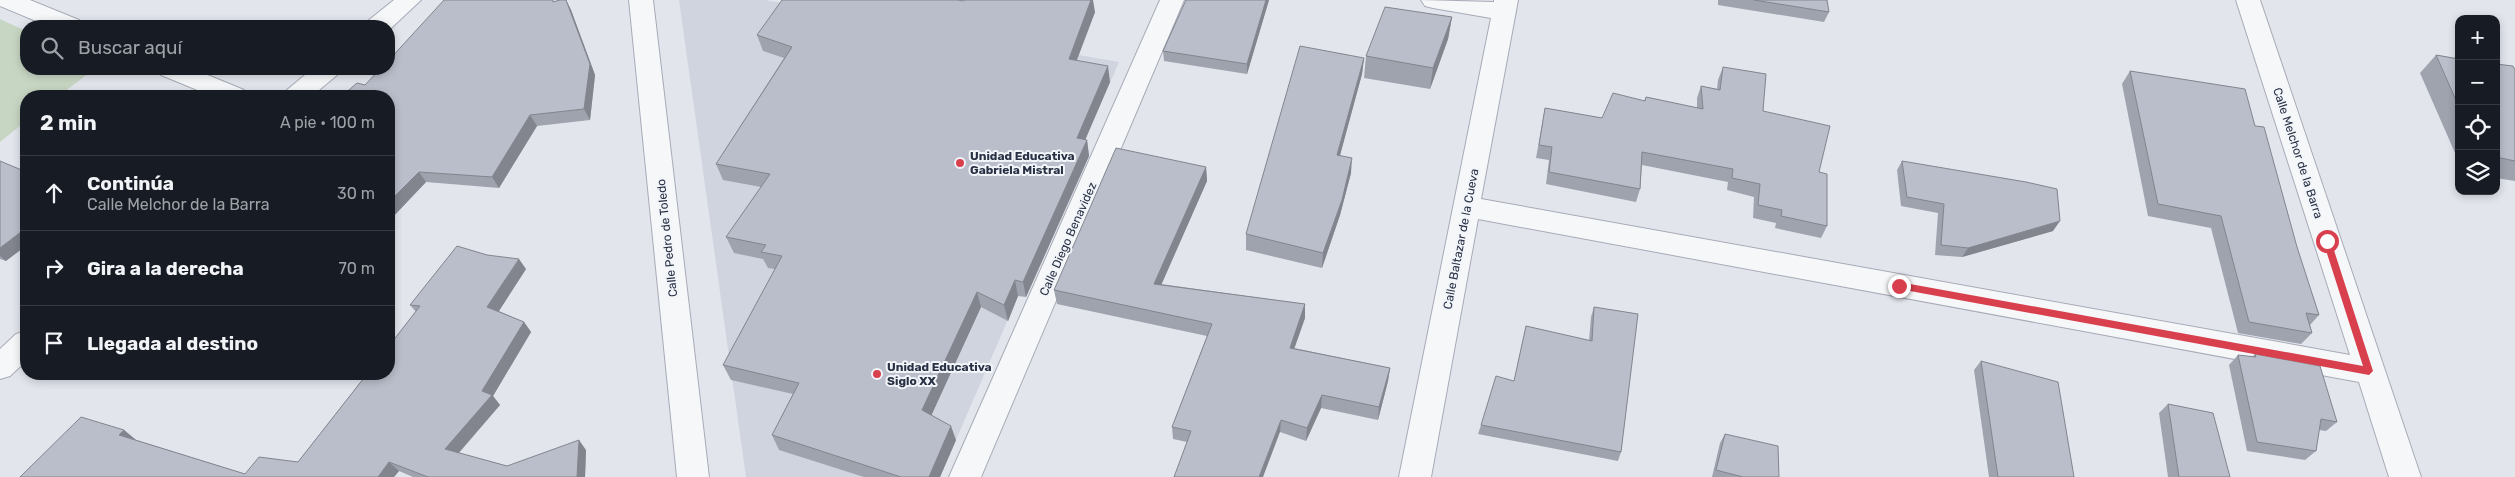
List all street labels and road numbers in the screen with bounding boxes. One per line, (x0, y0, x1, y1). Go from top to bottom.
street label: Calle Melchor de la Barra (2270, 86, 2326, 220)
street label: Calle Baltazar de la Cueva (1440, 167, 1482, 311)
street label: Calle Pedro de Toledo (654, 178, 680, 298)
street label: Calle Diego Benavidez (1037, 180, 1099, 298)

